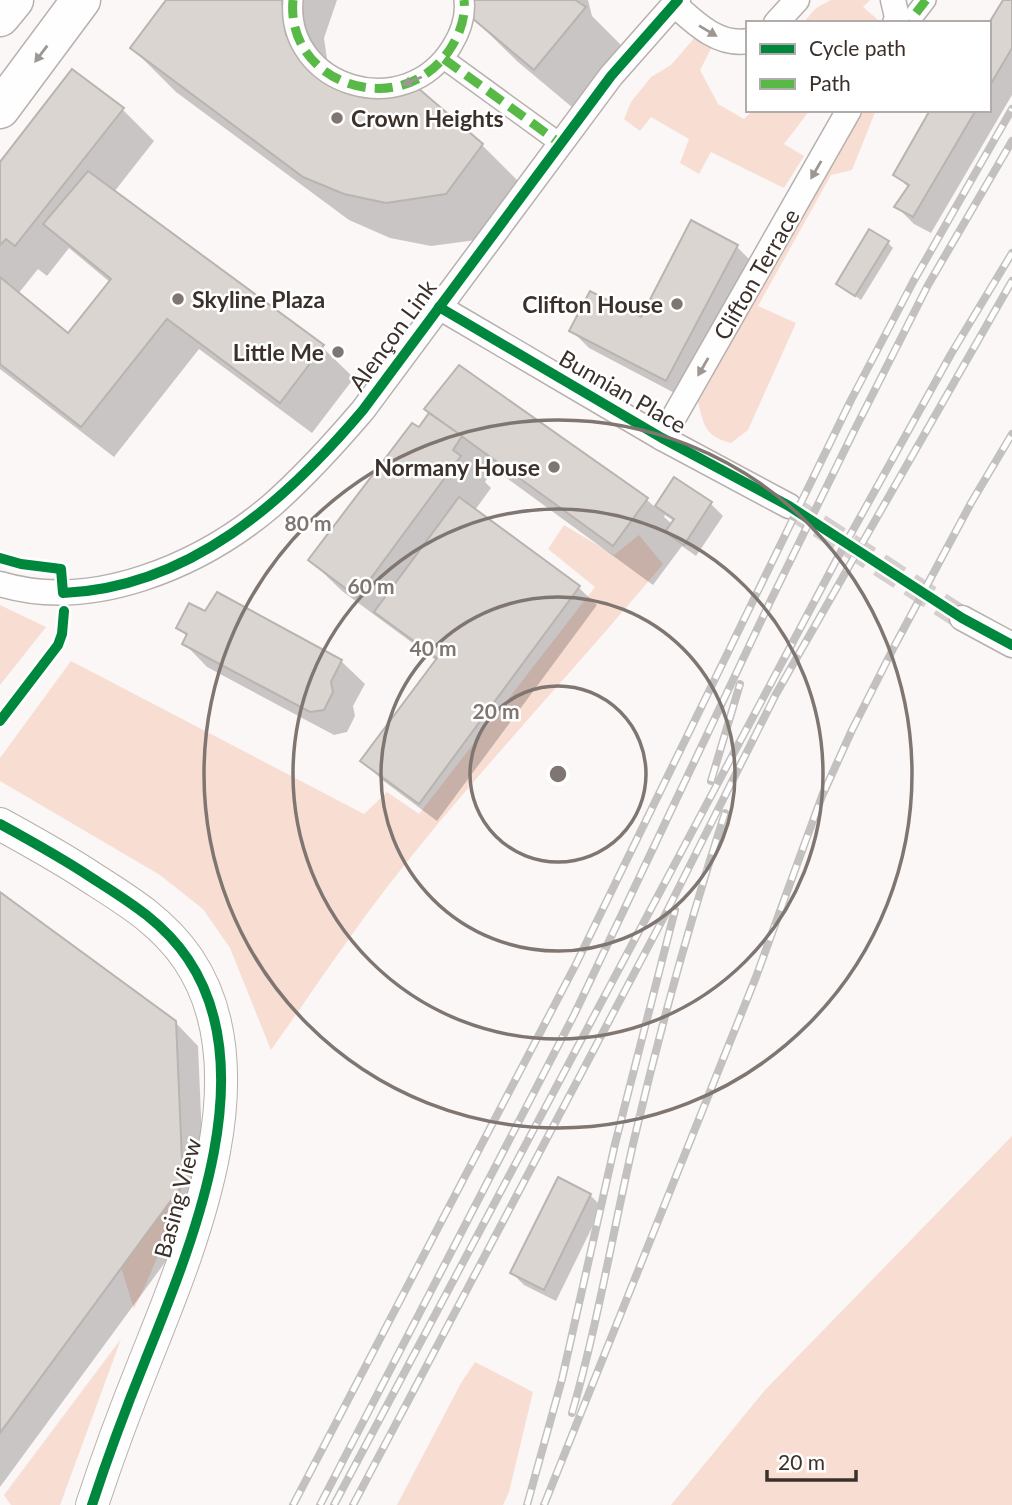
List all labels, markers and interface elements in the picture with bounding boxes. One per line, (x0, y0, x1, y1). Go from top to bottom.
legend (746, 21, 991, 112)
one-way arrow (698, 25, 717, 37)
text: Cycle path (809, 35, 906, 60)
one-way arrow (33, 45, 48, 63)
text: Path (809, 70, 851, 95)
one-way arrow (401, 76, 422, 87)
place label: Crown Heights (351, 104, 504, 132)
marker: Crown Heights (329, 110, 345, 126)
one-way arrow (809, 160, 822, 179)
street label: Clifton Terrace (707, 203, 805, 345)
street label: Alençon Link (342, 274, 442, 396)
place label: Skyline Plaza (192, 285, 325, 313)
place label: Clifton House (522, 290, 663, 318)
marker: Skyline Plaza (170, 291, 186, 307)
marker: Clifton House (669, 296, 685, 312)
place label: Little Me (233, 338, 324, 366)
street label: Bunnian Place (554, 343, 692, 439)
marker: Little Me (330, 344, 346, 360)
one-way arrow (697, 357, 709, 377)
place label: Normany House (374, 453, 540, 481)
marker: Normany House (546, 459, 562, 475)
text: 80 m (284, 510, 332, 535)
text: 60 m (347, 573, 395, 598)
text: 40 m (409, 635, 457, 660)
text: 20 m (472, 698, 520, 723)
centre of rings (546, 762, 570, 786)
street label: Basing View (148, 1135, 206, 1261)
scale bar (767, 1438, 856, 1482)
text: 20 m (778, 1449, 825, 1474)

